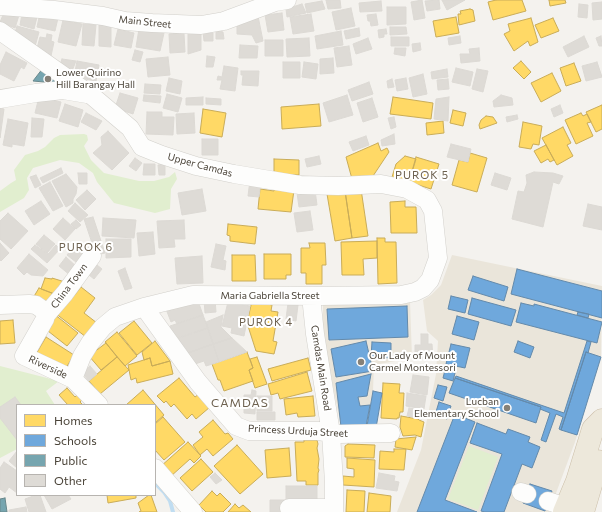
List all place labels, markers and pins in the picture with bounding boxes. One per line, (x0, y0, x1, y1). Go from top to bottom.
place label: Lower Quirino Hill Barangay Hall (56, 67, 135, 90)
marker: Lower Quirino Hill Barangay Hall (43, 74, 53, 84)
place label: Our Lady of Mount Carmel Montessori (369, 350, 456, 374)
marker: Our Lady of Mount Carmel Montessori (356, 357, 366, 367)
place label: Lucban Elementary School (414, 396, 499, 420)
marker: Lucban Elementary School (502, 403, 512, 413)

